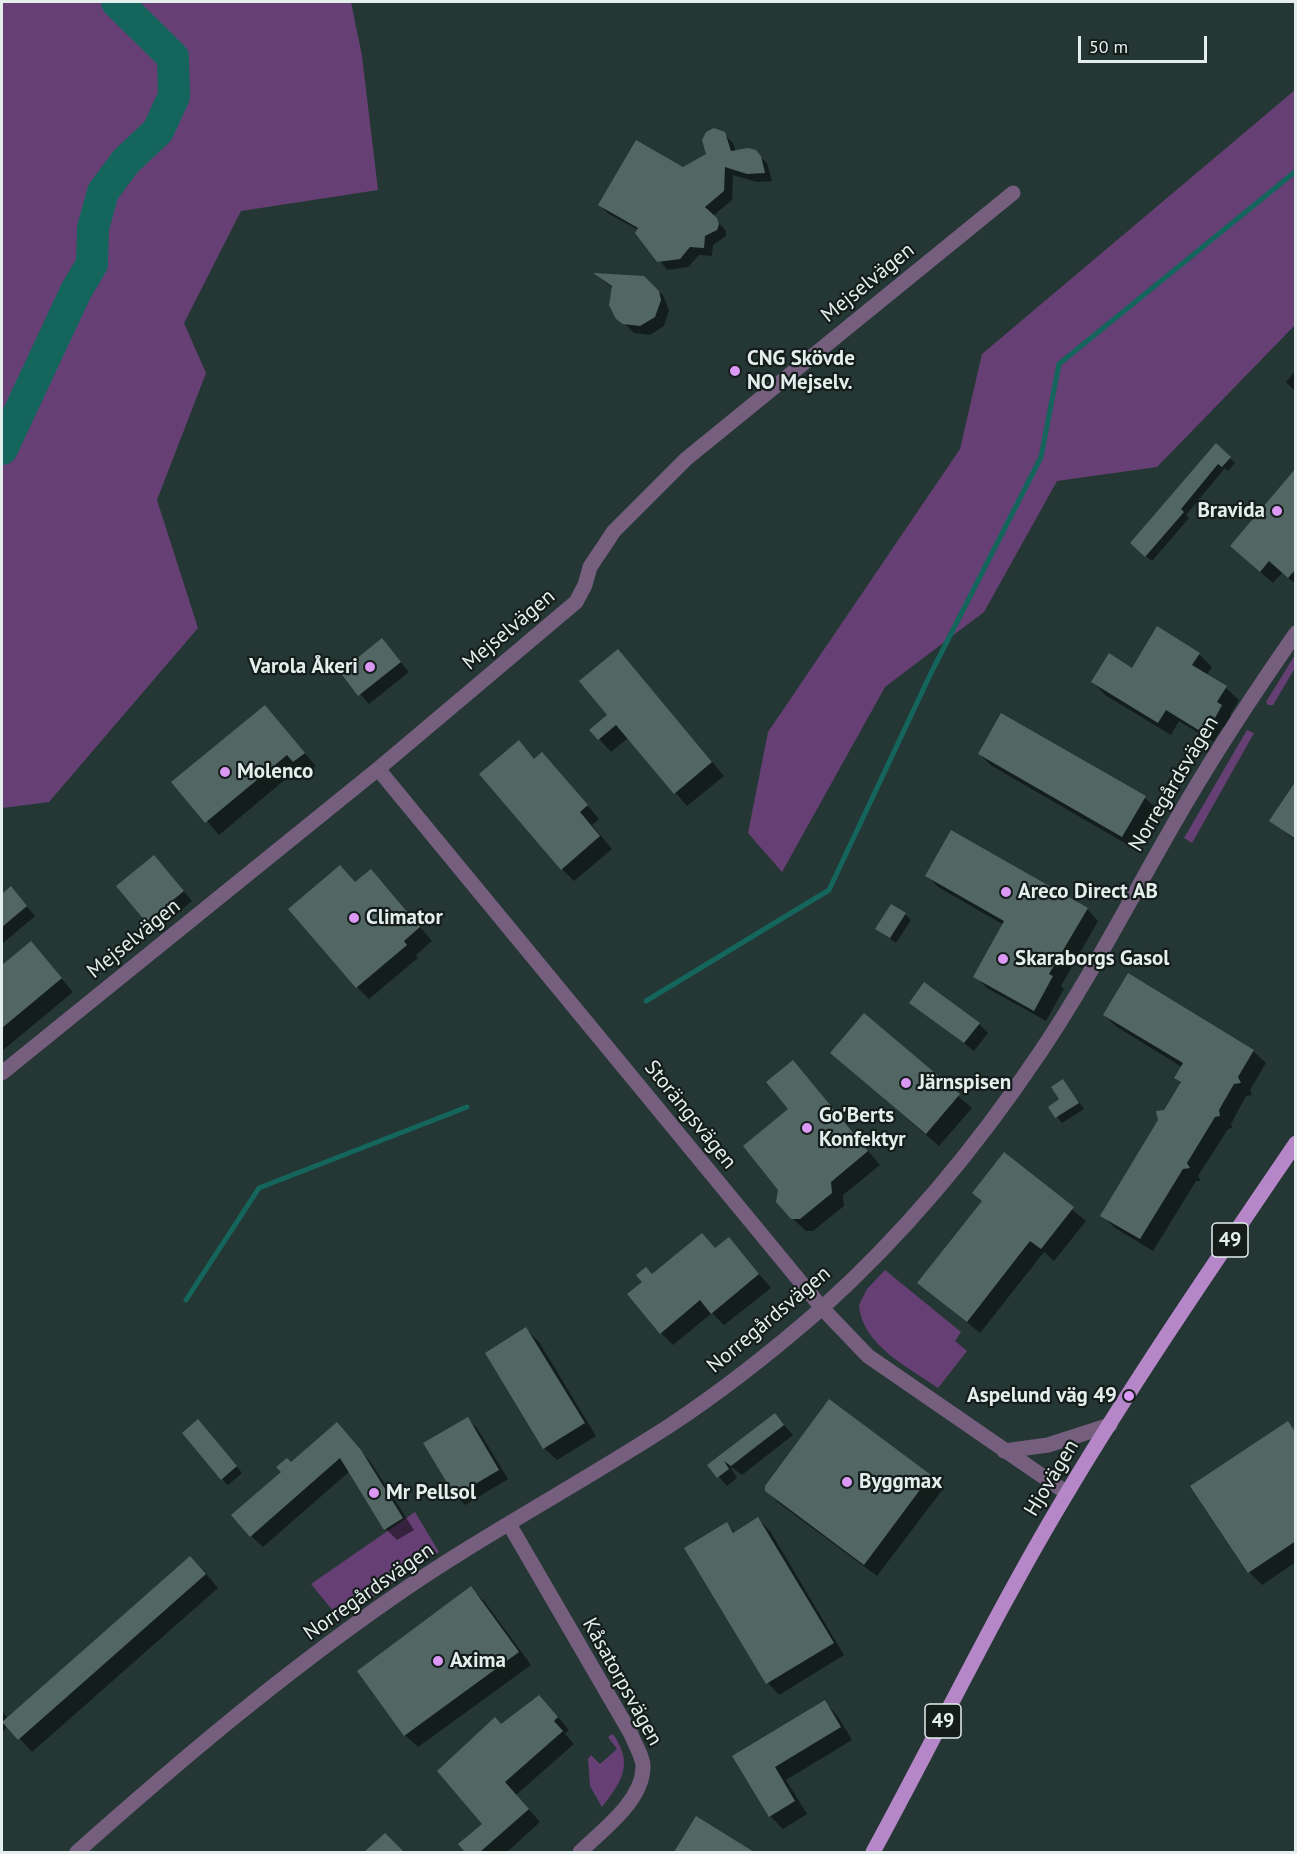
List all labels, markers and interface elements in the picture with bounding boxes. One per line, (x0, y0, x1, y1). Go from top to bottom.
scale bar (1081, 24, 1210, 62)
text: 50 m (1089, 35, 1128, 58)
street label: Mejselvägen (816, 238, 920, 328)
place label: CNG Skövde NO Mejselv. (747, 346, 855, 396)
marker: CNG Skövde NO Mejselv. (728, 364, 742, 378)
place label: Bravida (1197, 498, 1265, 524)
marker: Bravida (1270, 504, 1284, 518)
street label: Mejselvägen (458, 584, 560, 676)
place label: Varola Åkeri (249, 654, 358, 680)
marker: Varola Åkeri (363, 660, 377, 674)
street label: Norregårdsvägen (1124, 712, 1224, 856)
place label: Molenco (237, 759, 313, 785)
marker: Molenco (218, 765, 232, 779)
place label: Areco Direct AB (1018, 879, 1158, 905)
marker: Areco Direct AB (999, 885, 1013, 899)
street label: Mejselvägen (82, 894, 186, 984)
place label: Climator (366, 905, 443, 931)
marker: Climator (347, 911, 361, 925)
place label: Skaraborgs Gasol (1015, 946, 1169, 972)
marker: Skaraborgs Gasol (996, 952, 1010, 966)
street label: Storängsvägen (639, 1056, 741, 1174)
place label: Järnspisen (918, 1070, 1011, 1096)
marker: Järnspisen (899, 1076, 913, 1090)
place label: Go'Berts Konfektyr (819, 1103, 906, 1153)
marker: Go'Berts Konfektyr (800, 1121, 814, 1135)
road number: 49 (1212, 1223, 1248, 1257)
street label: Norregårdsvägen (702, 1261, 836, 1379)
place label: Aspelund väg 49 (967, 1383, 1117, 1409)
marker: Aspelund väg 49 (1122, 1389, 1136, 1403)
street label: Hjovägen (1019, 1435, 1085, 1521)
place label: Byggmax (859, 1469, 942, 1495)
marker: Byggmax (840, 1475, 854, 1489)
place label: Mr Pellsol (386, 1480, 476, 1506)
marker: Mr Pellsol (367, 1486, 381, 1500)
street label: Norregårdsvägen (299, 1538, 439, 1646)
street label: Kåsatorpsvägen (577, 1614, 667, 1750)
place label: Axima (450, 1648, 506, 1674)
marker: Axima (431, 1654, 445, 1668)
road number: 49 (925, 1704, 961, 1738)

